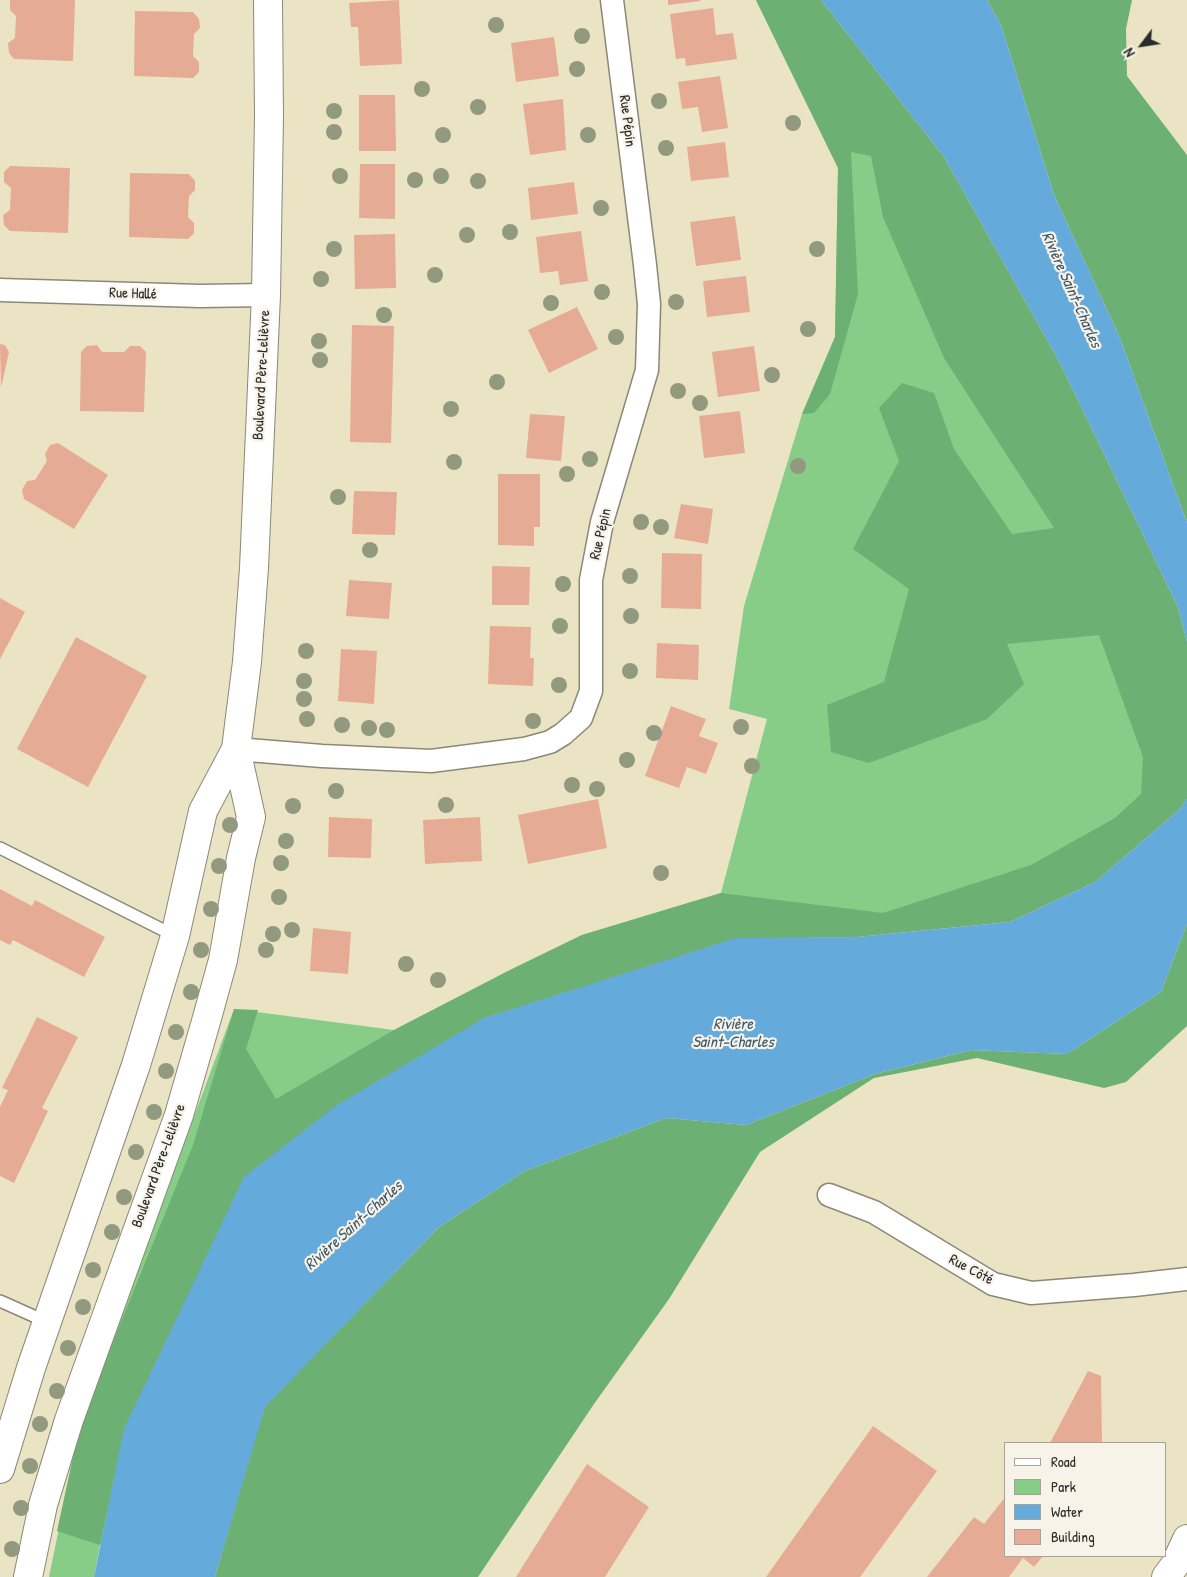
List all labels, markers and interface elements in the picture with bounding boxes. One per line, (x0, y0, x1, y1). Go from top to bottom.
north arrow (1117, 20, 1167, 70)
text: N (1119, 45, 1139, 61)
street label: Rue Pépin (615, 94, 639, 148)
water label: Rivière Saint-Charles (1037, 229, 1105, 351)
street label: Rue Hallé (109, 284, 157, 304)
street label: Boulevard Père-Lelièvre (250, 310, 274, 440)
street label: Rue Pépin (586, 507, 616, 561)
water label: Rivière Saint-Charles (692, 1015, 774, 1053)
street label: Boulevard Père-Lelièvre (128, 1102, 190, 1230)
water label: Rivière Saint-Charles (301, 1177, 407, 1275)
street label: Rue Côté (946, 1251, 996, 1289)
legend (1004, 1442, 1167, 1557)
text: Road (1051, 1451, 1076, 1472)
text: Park (1051, 1476, 1076, 1497)
text: Water (1051, 1501, 1083, 1522)
text: Building (1051, 1526, 1095, 1547)

